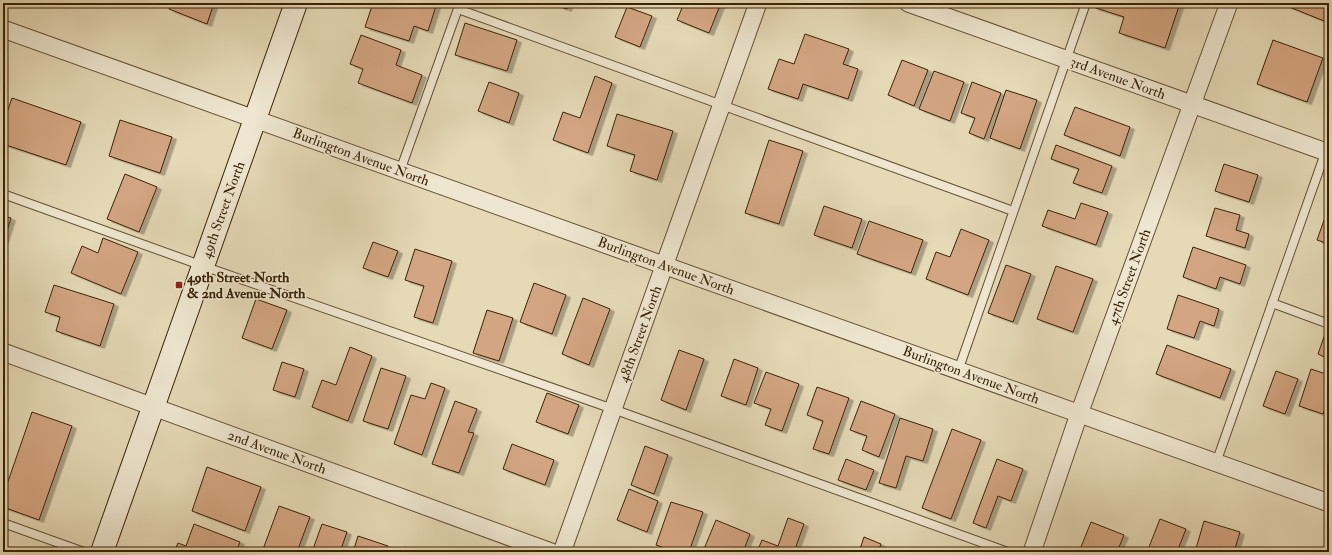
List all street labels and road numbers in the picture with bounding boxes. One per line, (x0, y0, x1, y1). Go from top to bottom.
street label: 3rd Avenue North (1068, 53, 1168, 103)
street label: Burlington Avenue North (290, 124, 432, 190)
street label: 49th Street North (198, 158, 249, 261)
street label: 47th Street North (1104, 226, 1155, 327)
street label: Burlington Avenue North (595, 233, 737, 299)
street label: 48th Street North (615, 283, 666, 385)
street label: Burlington Avenue North (900, 342, 1042, 408)
street label: 2nd Avenue North (225, 426, 329, 478)

